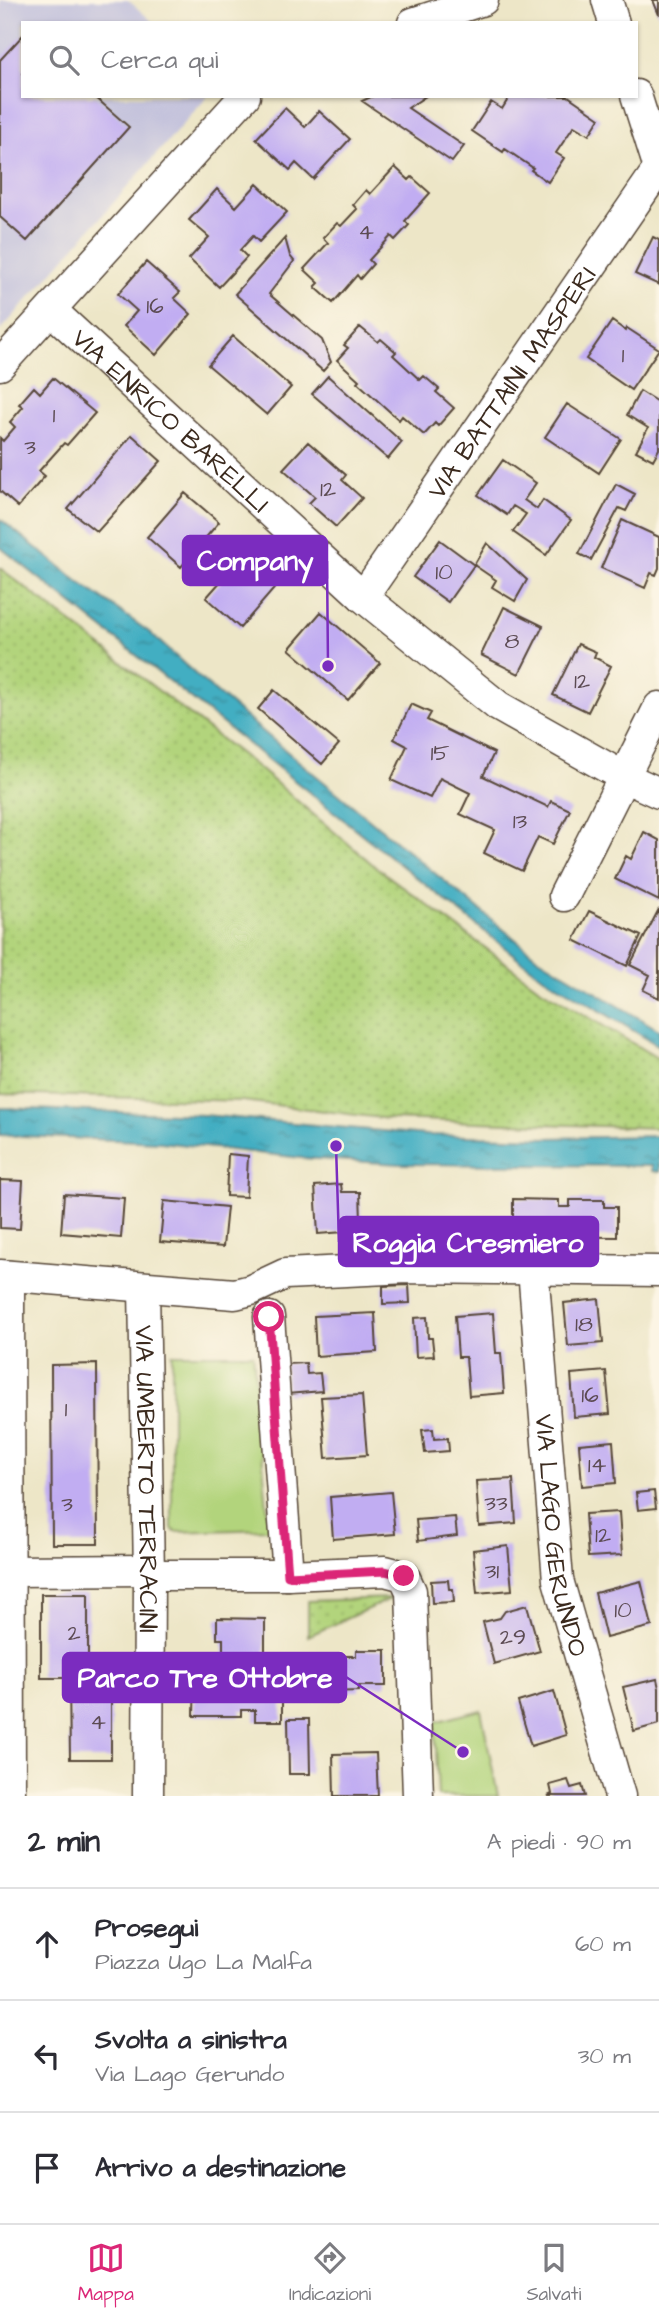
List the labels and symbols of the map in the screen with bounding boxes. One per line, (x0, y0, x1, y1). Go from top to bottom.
house number: 4 (358, 216, 374, 248)
street label: VIA BATTAINI MASPERI (419, 259, 605, 506)
house number: 16 (146, 290, 164, 322)
street label: VIA ENRICO BARELLI (64, 321, 277, 521)
house number: 1 (622, 339, 625, 371)
house number: 1 (53, 399, 56, 431)
house number: 3 (24, 431, 36, 463)
house number: 12 (320, 473, 336, 505)
callout: Company (183, 536, 327, 585)
text: Company (197, 542, 314, 584)
house number: 10 (435, 556, 453, 588)
house number: 8 (505, 625, 520, 657)
house number: 12 (574, 665, 590, 697)
house number: 15 (430, 737, 450, 769)
house number: 13 (513, 805, 528, 837)
callout: Roggia Cresmiero (339, 1217, 598, 1266)
text: Roggia Cresmiero (352, 1224, 584, 1265)
route start (253, 1301, 284, 1332)
house number: 18 (575, 1308, 593, 1340)
street label: VIA UMBERTO TERRACINI (126, 1325, 166, 1633)
house number: 16 (581, 1379, 599, 1411)
house number: 1 (65, 1393, 68, 1425)
street label: VIA LAGO GERUNDO (526, 1413, 596, 1661)
house number: 14 (588, 1449, 607, 1481)
house number: 33 (484, 1487, 508, 1519)
house number: 3 (61, 1488, 73, 1520)
house number: 12 (595, 1519, 611, 1551)
house number: 31 (485, 1555, 499, 1587)
route end (388, 1560, 419, 1591)
house number: 10 (614, 1594, 632, 1626)
house number: 2 (67, 1617, 81, 1649)
house number: 29 (500, 1621, 526, 1653)
callout: Parco Tre Ottobre (63, 1653, 346, 1702)
text: Parco Tre Ottobre (78, 1659, 332, 1698)
house number: 4 (90, 1706, 106, 1738)

